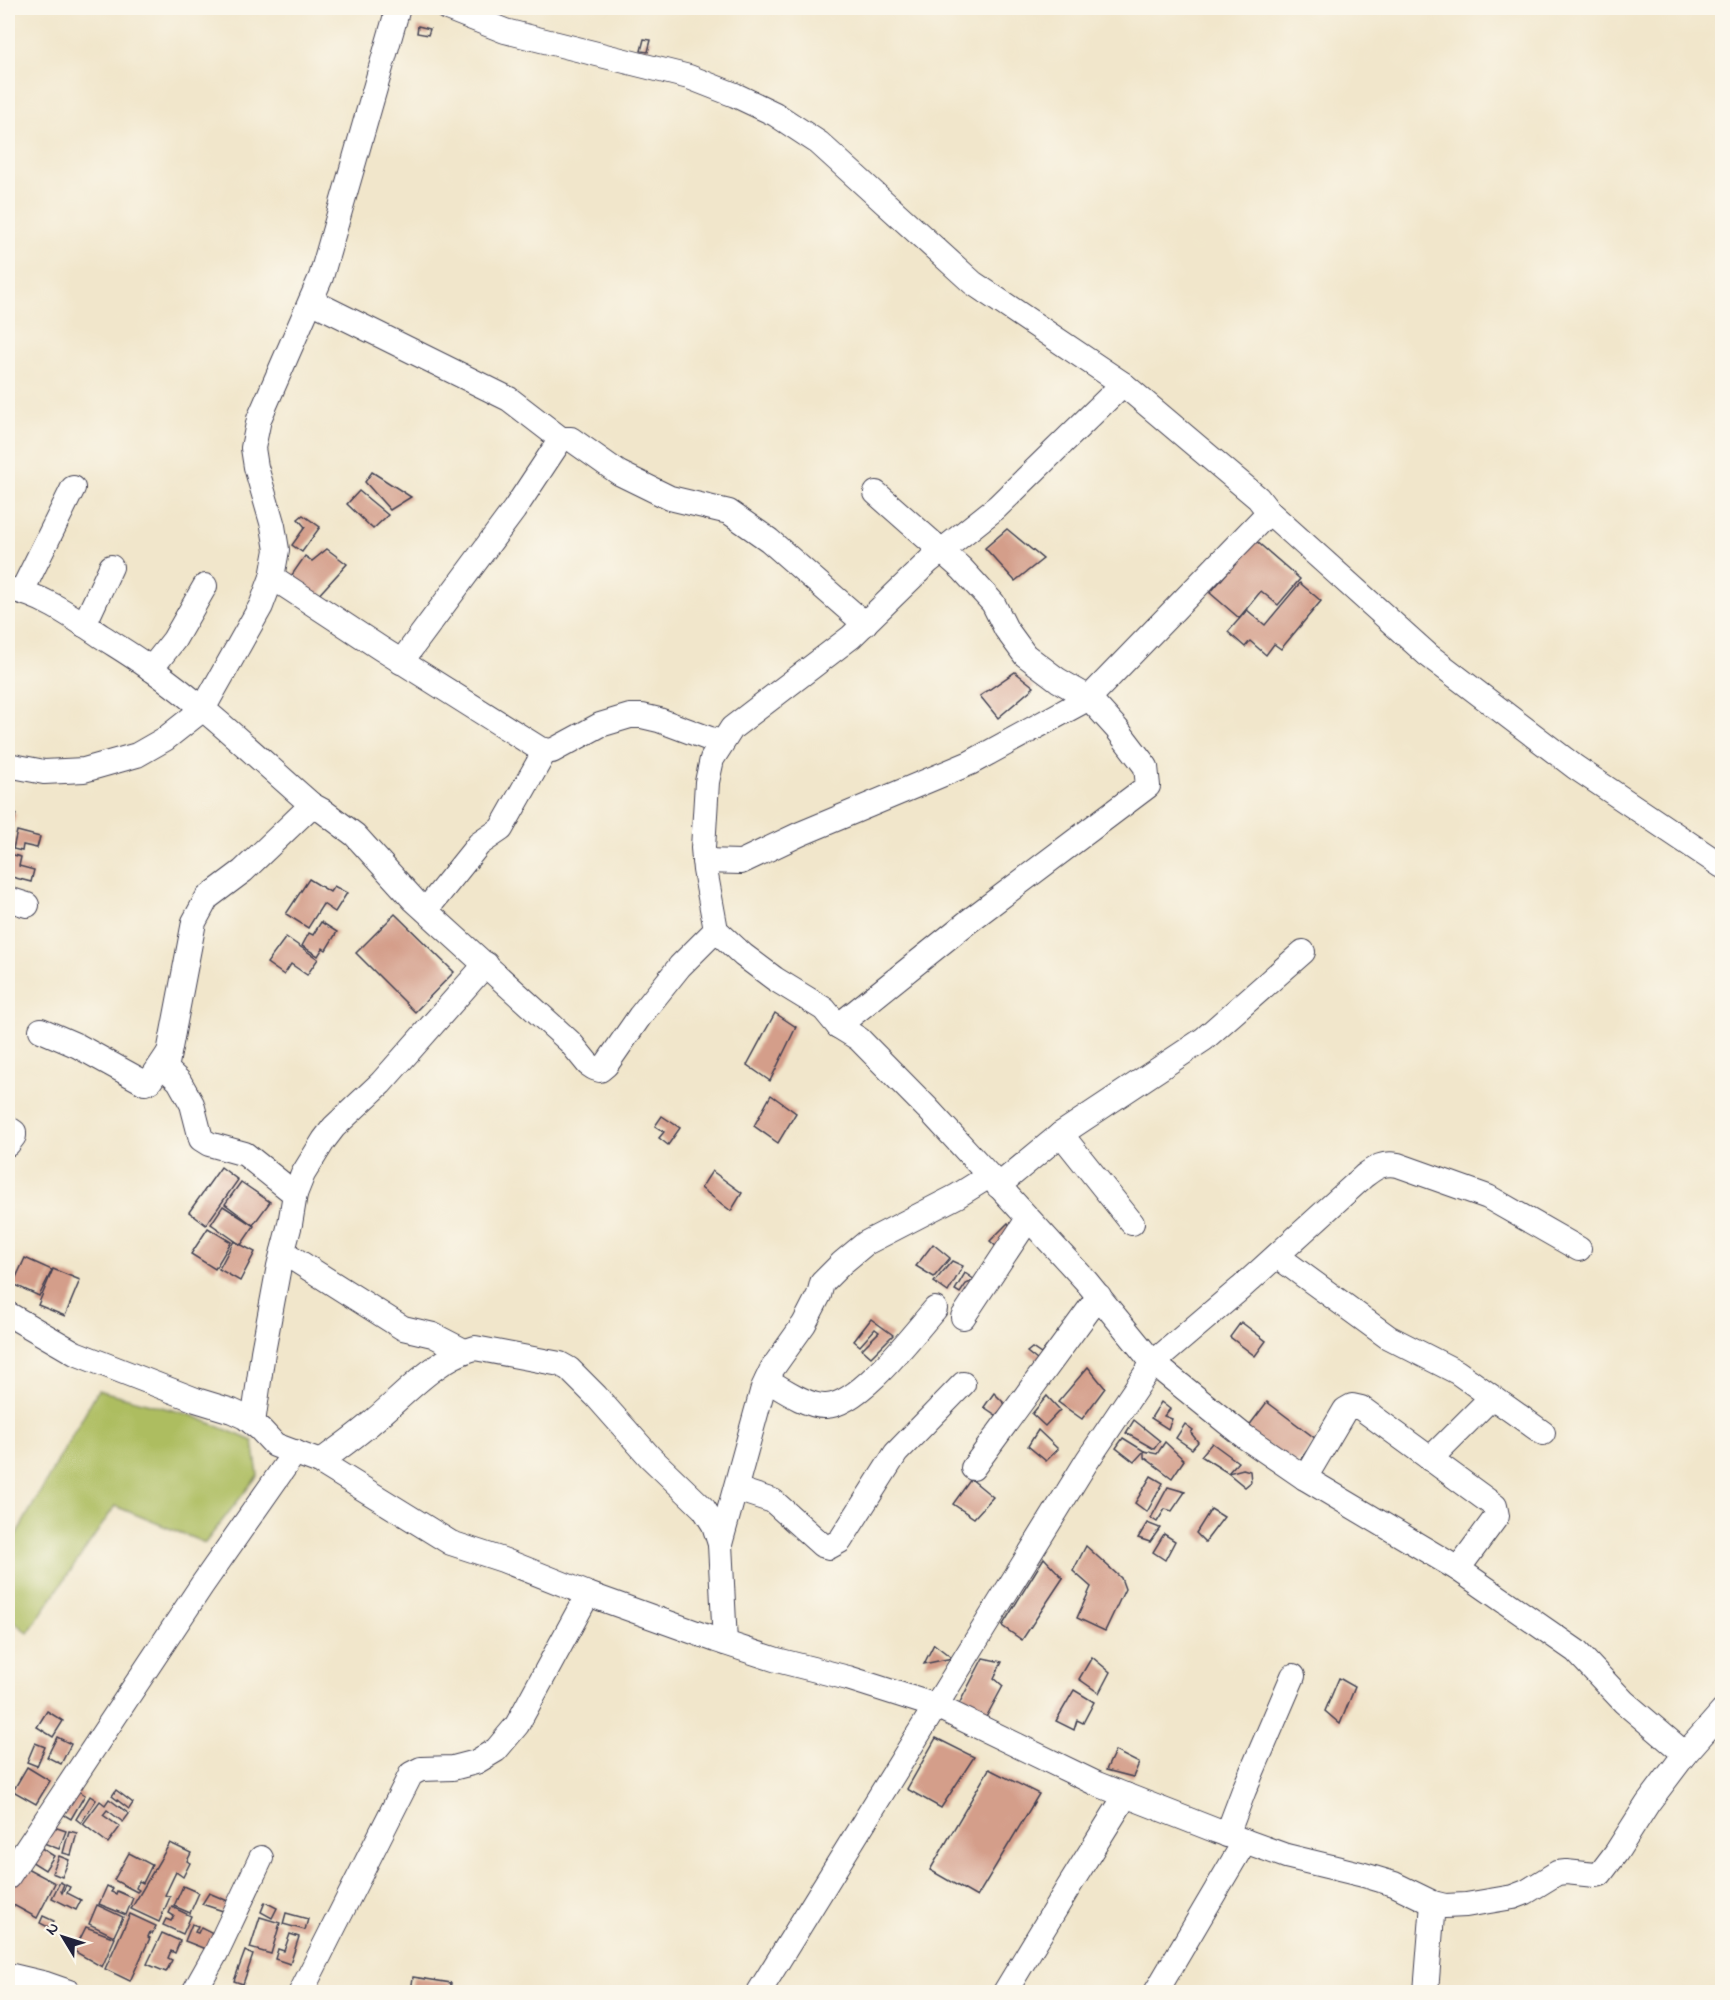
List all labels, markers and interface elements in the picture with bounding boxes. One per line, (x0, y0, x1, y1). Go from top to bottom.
north arrow (33, 1907, 93, 1967)
text: N (40, 1917, 66, 1941)

